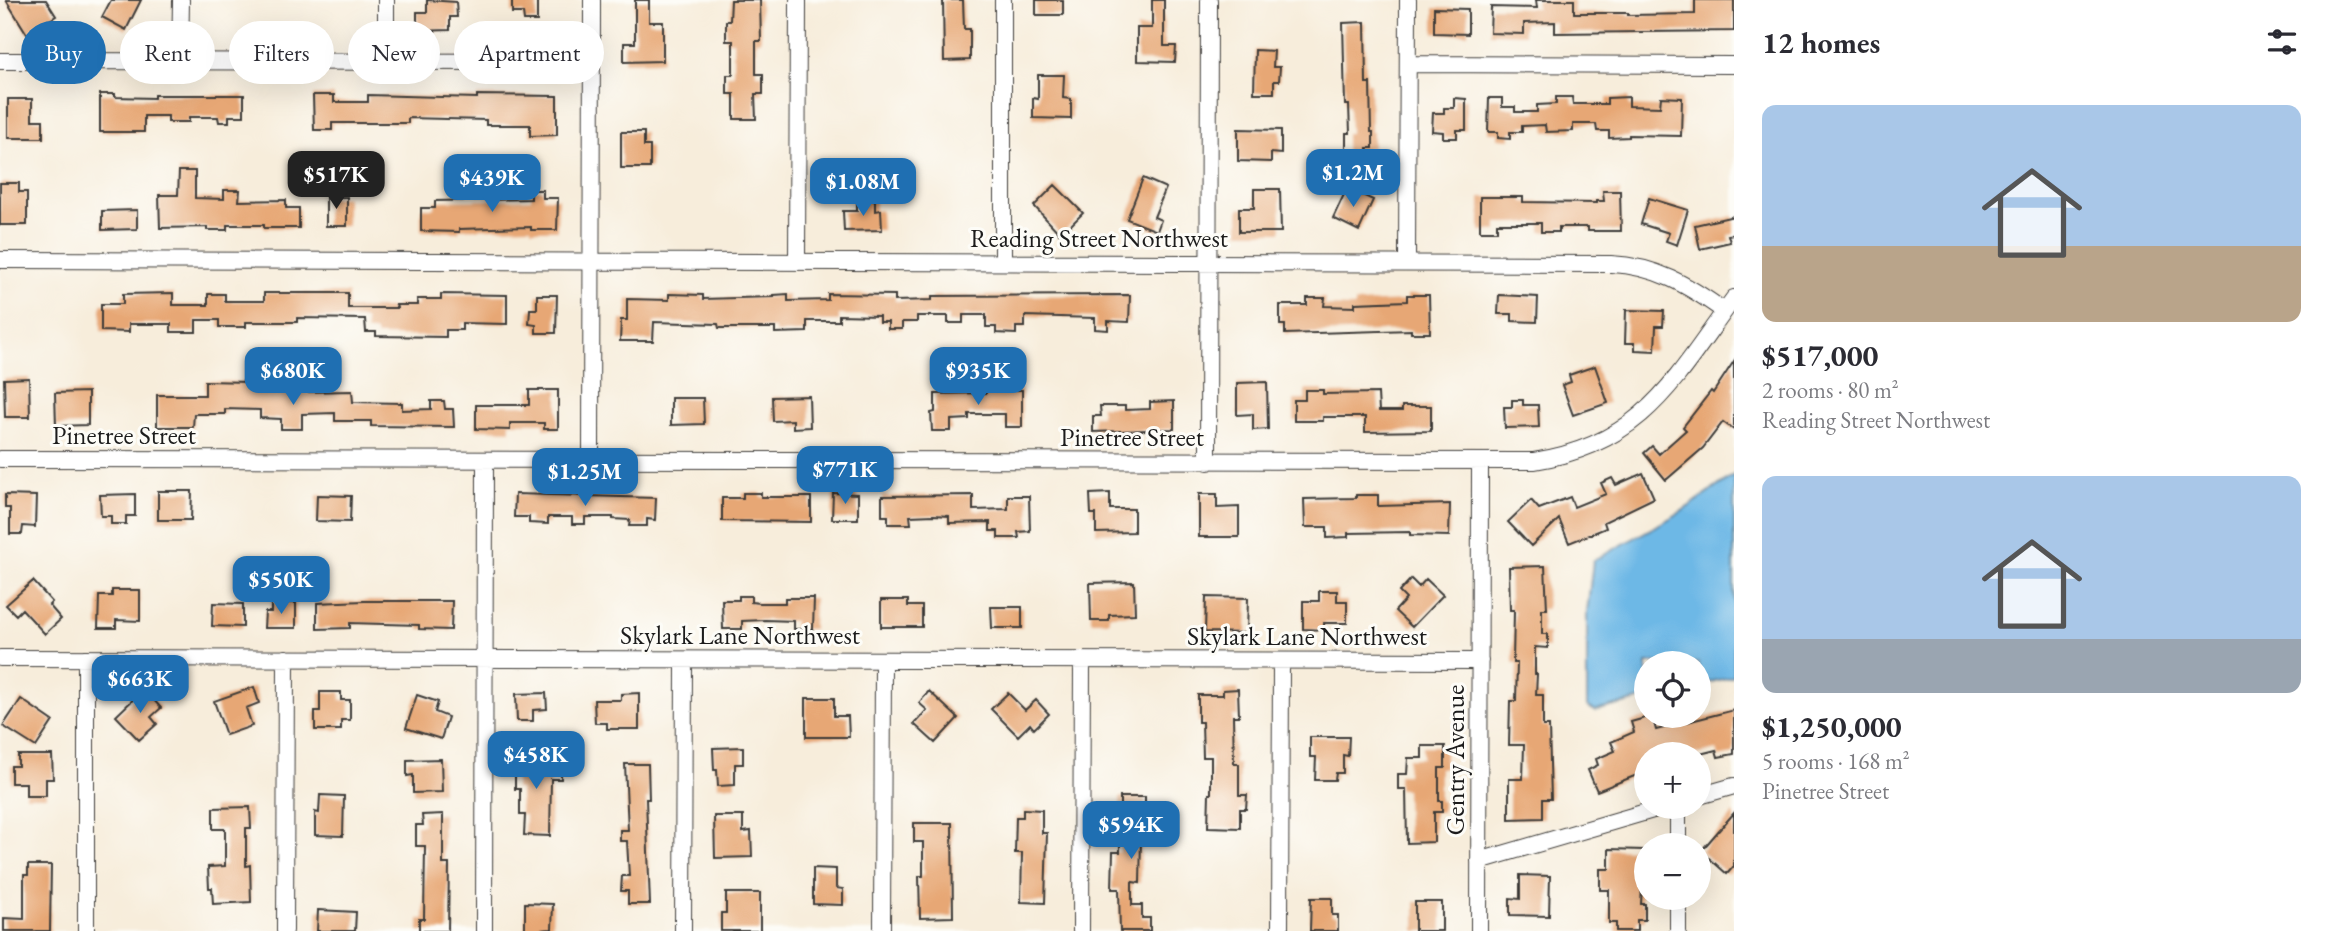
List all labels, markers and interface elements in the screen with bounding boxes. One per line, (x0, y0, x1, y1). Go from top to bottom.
chip: Buy (21, 21, 106, 84)
chip: Rent (120, 21, 215, 84)
chip: Filters (229, 21, 334, 84)
chip: New (348, 21, 440, 84)
chip: Apartment (454, 21, 604, 84)
text: 12 homes (1762, 23, 1880, 62)
icon: filters (2263, 23, 2301, 61)
pin: $1.2M (1304, 150, 1402, 209)
icon: home (1969, 150, 2095, 276)
pin: $517K (287, 152, 385, 211)
pin: $439K (443, 154, 541, 214)
text: $1.2M (1322, 157, 1384, 187)
pin: $1.08M (806, 158, 920, 218)
text: $517K (304, 159, 368, 189)
text: $439K (460, 162, 524, 192)
text: $1.08M (826, 166, 900, 196)
street label: Reading Street Northwest (970, 221, 1228, 255)
text: $517,000 (1762, 336, 1878, 375)
pin: $680K (244, 348, 342, 407)
pin: $935K (929, 348, 1027, 407)
text: $680K (261, 355, 325, 385)
text: $935K (946, 355, 1010, 385)
text: 2 rooms · 80 m² (1762, 375, 1899, 405)
text: Reading Street Northwest (1762, 405, 1990, 435)
street label: Pinetree Street (52, 418, 196, 452)
street label: Pinetree Street (1060, 420, 1204, 454)
pin: $771K (796, 447, 894, 506)
pin: $1.25M (528, 448, 642, 508)
text: $771K (813, 454, 877, 484)
text: $1.25M (548, 456, 622, 486)
icon: home (1969, 521, 2095, 647)
pin: $550K (232, 556, 330, 616)
text: $550K (249, 564, 313, 594)
street label: Skylark Lane Northwest (620, 618, 860, 652)
street label: Skylark Lane Northwest (1187, 619, 1427, 653)
map controls (1634, 651, 1711, 910)
button: locate (1634, 651, 1711, 728)
pin: $663K (91, 656, 189, 715)
text: $663K (108, 663, 172, 693)
street label: Gentry Avenue (1438, 685, 1472, 835)
text: $1,250,000 (1762, 707, 1902, 746)
pin: $458K (487, 732, 585, 791)
text: $458K (504, 739, 568, 769)
button: + (1634, 742, 1711, 819)
text: 5 rooms · 168 m² (1762, 746, 1910, 776)
text: Pinetree Street (1762, 776, 1889, 806)
pin: $594K (1082, 802, 1180, 861)
text: $594K (1099, 809, 1163, 839)
button: − (1634, 833, 1711, 910)

